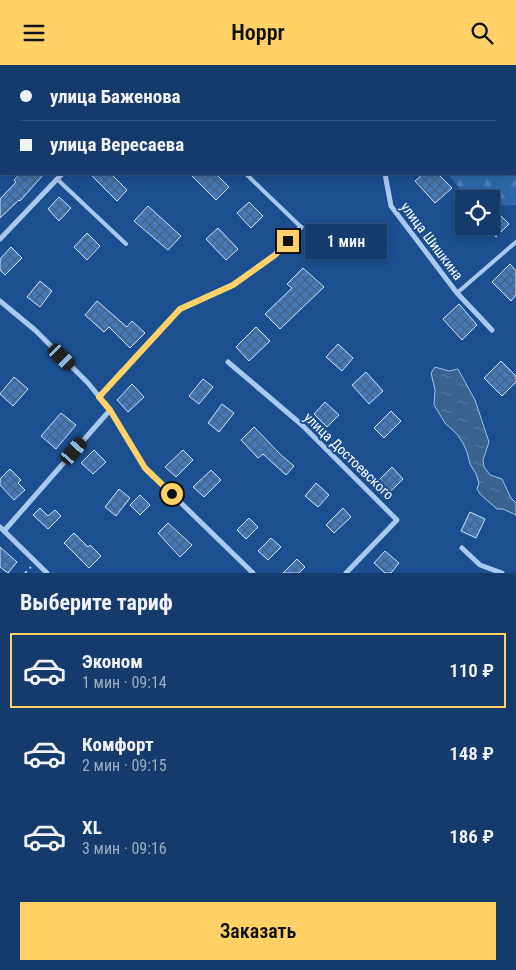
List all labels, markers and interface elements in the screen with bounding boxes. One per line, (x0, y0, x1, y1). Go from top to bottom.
icon: menu (20, 19, 48, 47)
icon: search (468, 19, 496, 47)
text: Hoppr (231, 20, 285, 45)
text: улица Баженова (50, 85, 181, 108)
text: улица Вересаева (50, 133, 184, 156)
map controls (455, 190, 500, 235)
button: locate (455, 190, 500, 235)
street label: улица Шишкина (398, 199, 466, 283)
callout: 1 мин (306, 223, 388, 259)
route end (277, 230, 299, 252)
text: 1 мин (327, 232, 365, 251)
car (46, 341, 77, 373)
street label: улица Достоевского (301, 409, 397, 503)
car (58, 435, 89, 467)
route start (161, 483, 183, 505)
text: Выберите тариф (20, 590, 173, 615)
icon: car (22, 648, 67, 693)
text: Эконом (82, 650, 143, 673)
text: 110 ₽ (449, 659, 494, 682)
text: 1 мин · 09:14 (82, 673, 167, 692)
icon: car (22, 731, 67, 776)
text: Комфорт (82, 733, 154, 756)
text: 148 ₽ (449, 742, 494, 765)
text: 2 мин · 09:15 (82, 756, 167, 775)
icon: car (22, 814, 67, 859)
text: XL (82, 816, 102, 839)
text: 186 ₽ (449, 825, 494, 848)
text: 3 мин · 09:16 (82, 839, 167, 858)
button: Заказать (20, 902, 496, 960)

